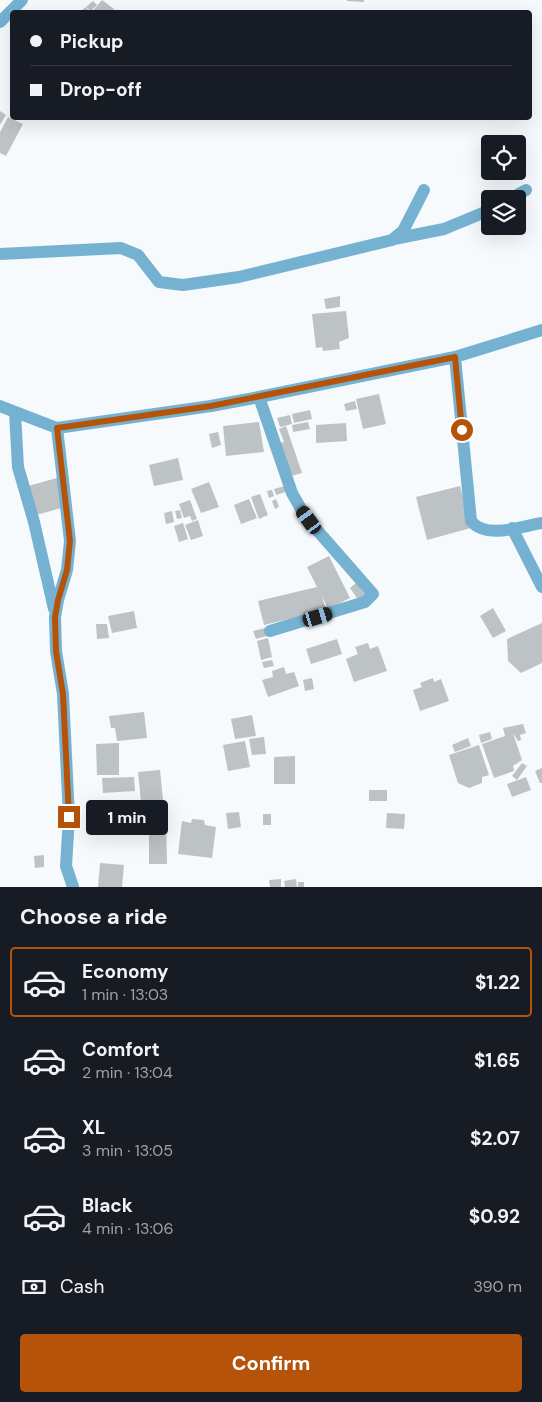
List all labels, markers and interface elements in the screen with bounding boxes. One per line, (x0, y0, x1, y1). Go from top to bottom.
text: Pickup (60, 29, 124, 54)
text: Drop-off (60, 77, 142, 102)
map controls (481, 135, 526, 235)
button: locate (481, 135, 526, 180)
button: layers (481, 190, 526, 235)
route start (451, 419, 473, 441)
car (294, 503, 323, 537)
car (301, 605, 334, 629)
callout: 1 min (86, 800, 169, 834)
route end (58, 806, 80, 828)
text: 1 min (108, 807, 146, 828)
text: Choose a ride (20, 902, 168, 931)
text: Economy (82, 959, 169, 984)
icon: car (22, 960, 67, 1005)
text: $1.22 (475, 970, 520, 995)
text: 1 min · 13:03 (82, 984, 168, 1005)
text: Comfort (82, 1037, 160, 1062)
icon: car (22, 1038, 67, 1083)
text: $1.65 (474, 1048, 520, 1073)
text: 2 min · 13:04 (82, 1062, 173, 1083)
text: XL (82, 1115, 105, 1140)
icon: car (22, 1116, 67, 1161)
text: $2.07 (470, 1126, 520, 1151)
text: 3 min · 13:05 (82, 1140, 173, 1161)
text: Black (82, 1193, 133, 1218)
icon: car (22, 1194, 67, 1239)
text: $0.92 (469, 1204, 520, 1229)
text: 4 min · 13:06 (82, 1218, 174, 1239)
icon: cash (20, 1273, 48, 1301)
text: Cash (60, 1274, 104, 1299)
text: 390 m (474, 1276, 522, 1297)
button: Confirm (20, 1334, 522, 1392)

